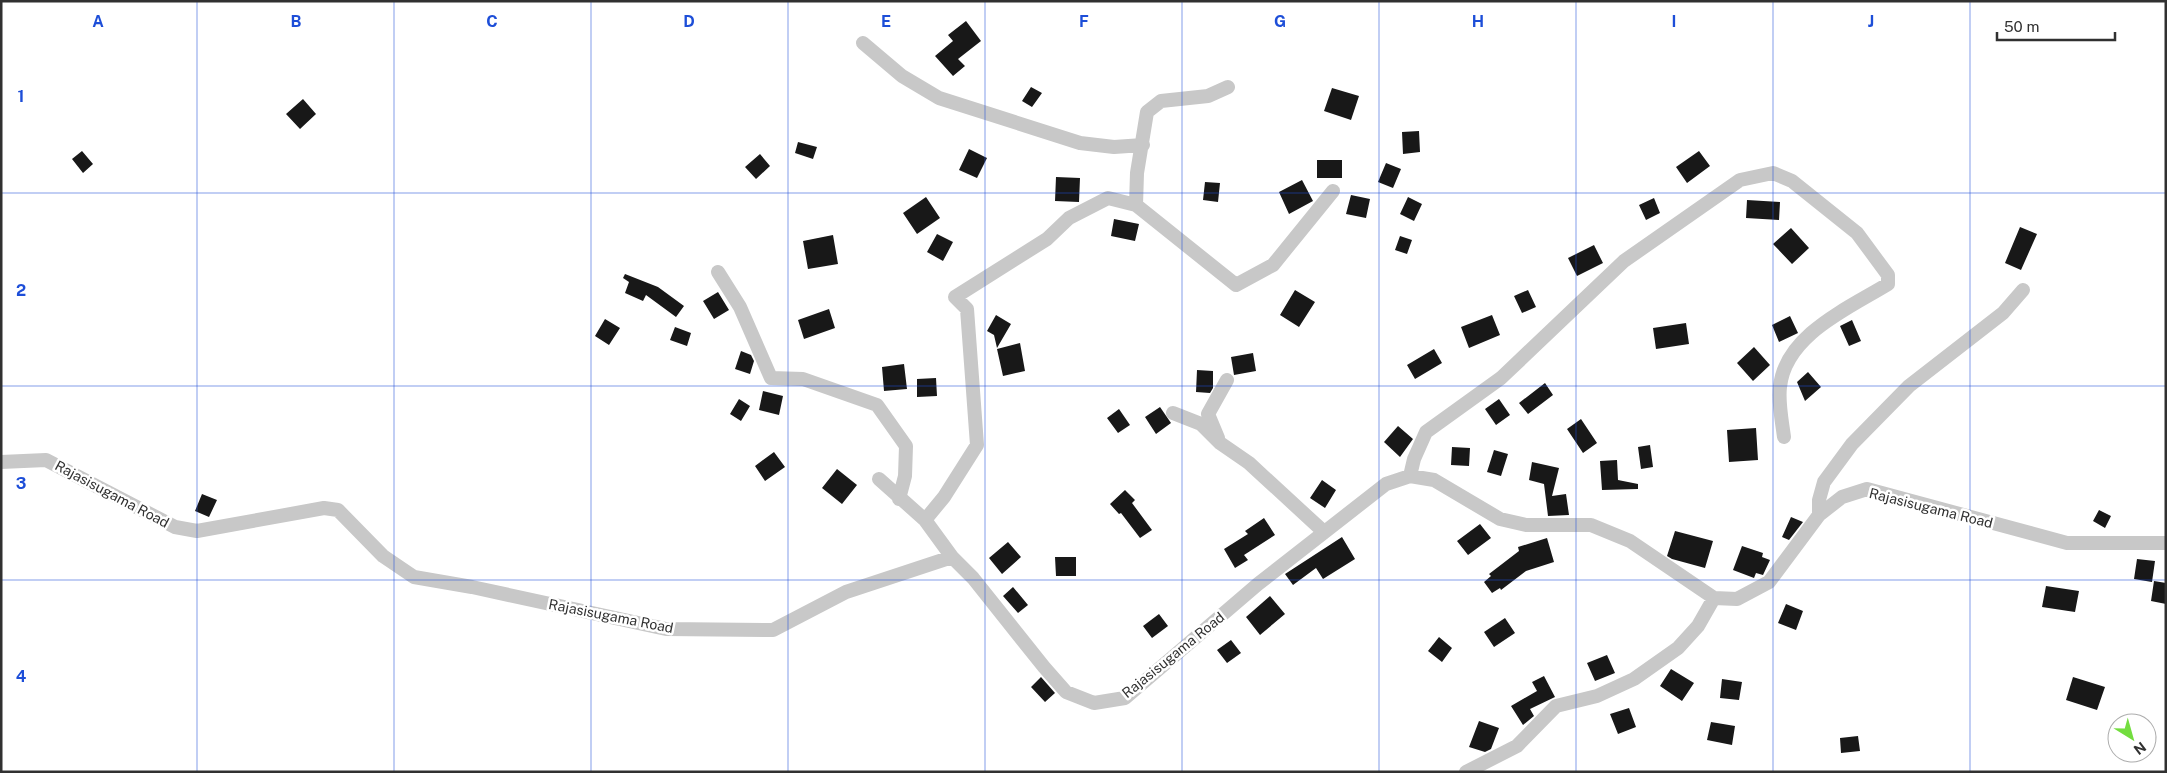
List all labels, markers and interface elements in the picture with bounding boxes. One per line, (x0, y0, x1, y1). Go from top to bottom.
scale bar (1997, 10, 2114, 42)
text: A (92, 12, 104, 31)
text: B (291, 12, 302, 31)
text: C (486, 12, 498, 31)
text: D (683, 12, 695, 31)
text: E (881, 12, 891, 31)
text: F (1079, 12, 1089, 31)
text: G (1274, 12, 1286, 31)
text: H (1472, 12, 1484, 31)
text: I (1672, 12, 1676, 31)
text: J (1868, 12, 1874, 31)
text: 50 m (2004, 18, 2039, 35)
text: 1 (18, 87, 24, 106)
text: 2 (16, 281, 26, 300)
street label: Rajasisugama Road (52, 457, 172, 531)
text: 3 (16, 474, 26, 493)
street label: Rajasisugama Road (1868, 485, 1994, 531)
street label: Rajasisugama Road (547, 596, 675, 636)
street label: Rajasisugama Road (1119, 609, 1227, 701)
text: 4 (16, 667, 27, 686)
north arrow (2107, 713, 2157, 763)
text: N (2131, 739, 2149, 758)

